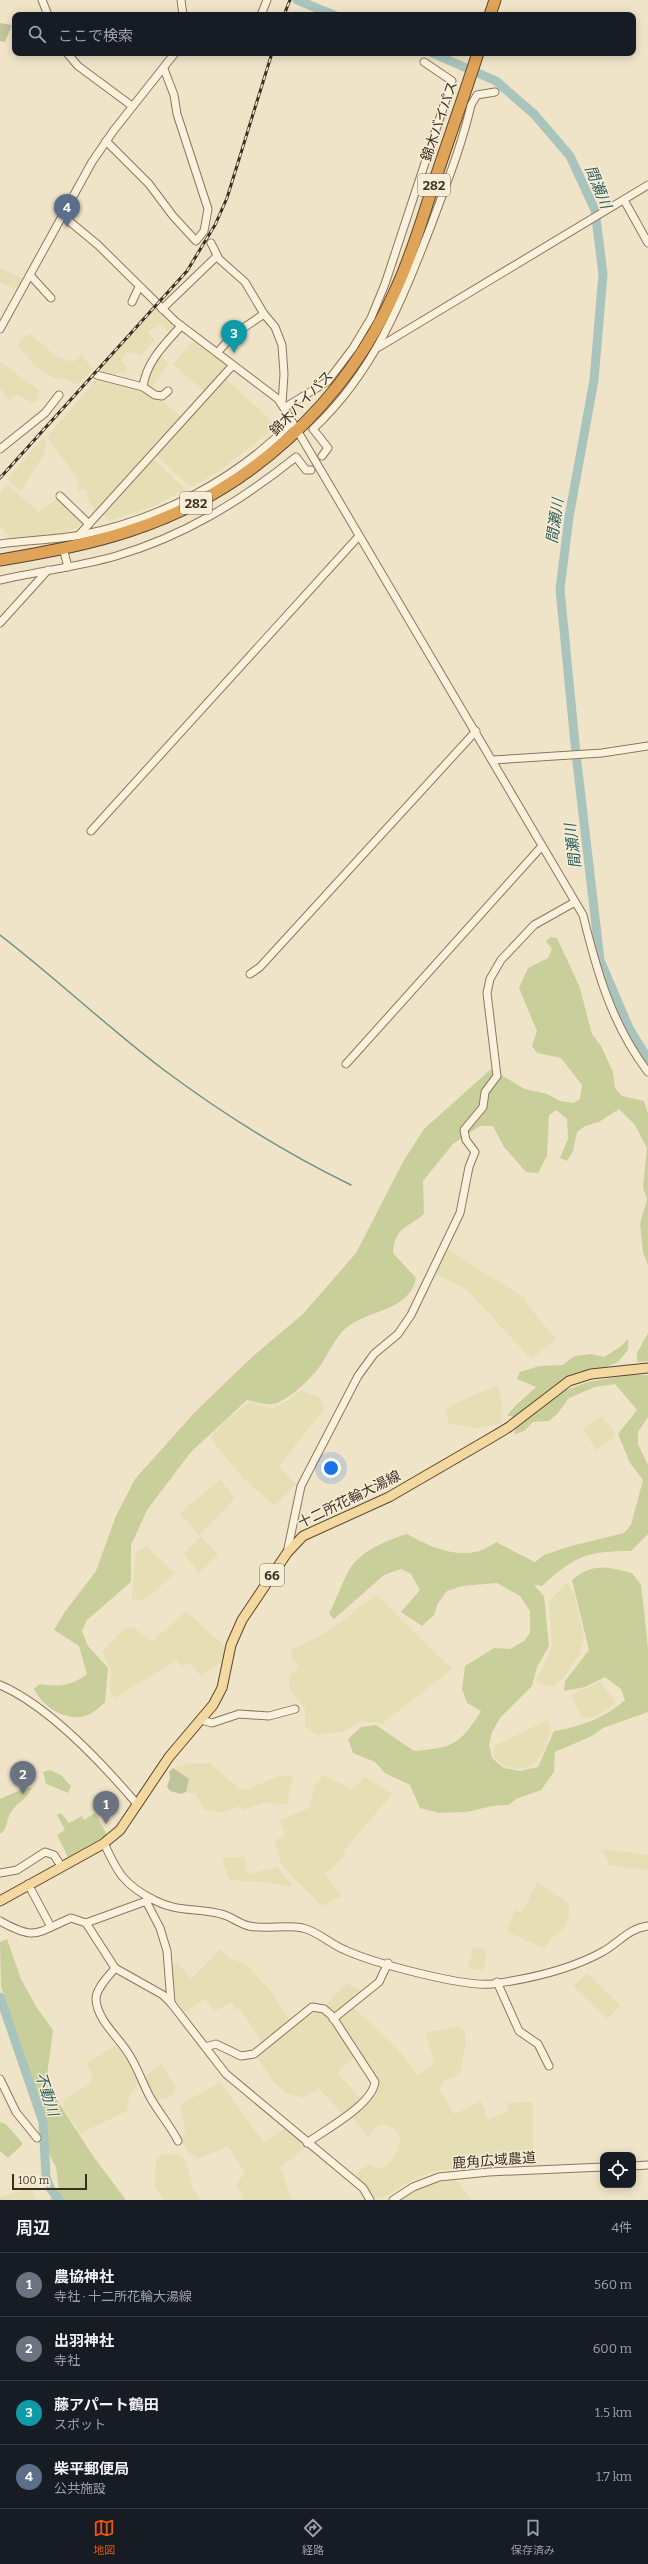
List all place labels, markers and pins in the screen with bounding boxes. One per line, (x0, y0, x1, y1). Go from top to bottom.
pin: 4 (54, 194, 80, 227)
pin: 3 (221, 320, 247, 353)
pin: 2 (10, 1761, 36, 1794)
pin: 1 (93, 1791, 119, 1824)

